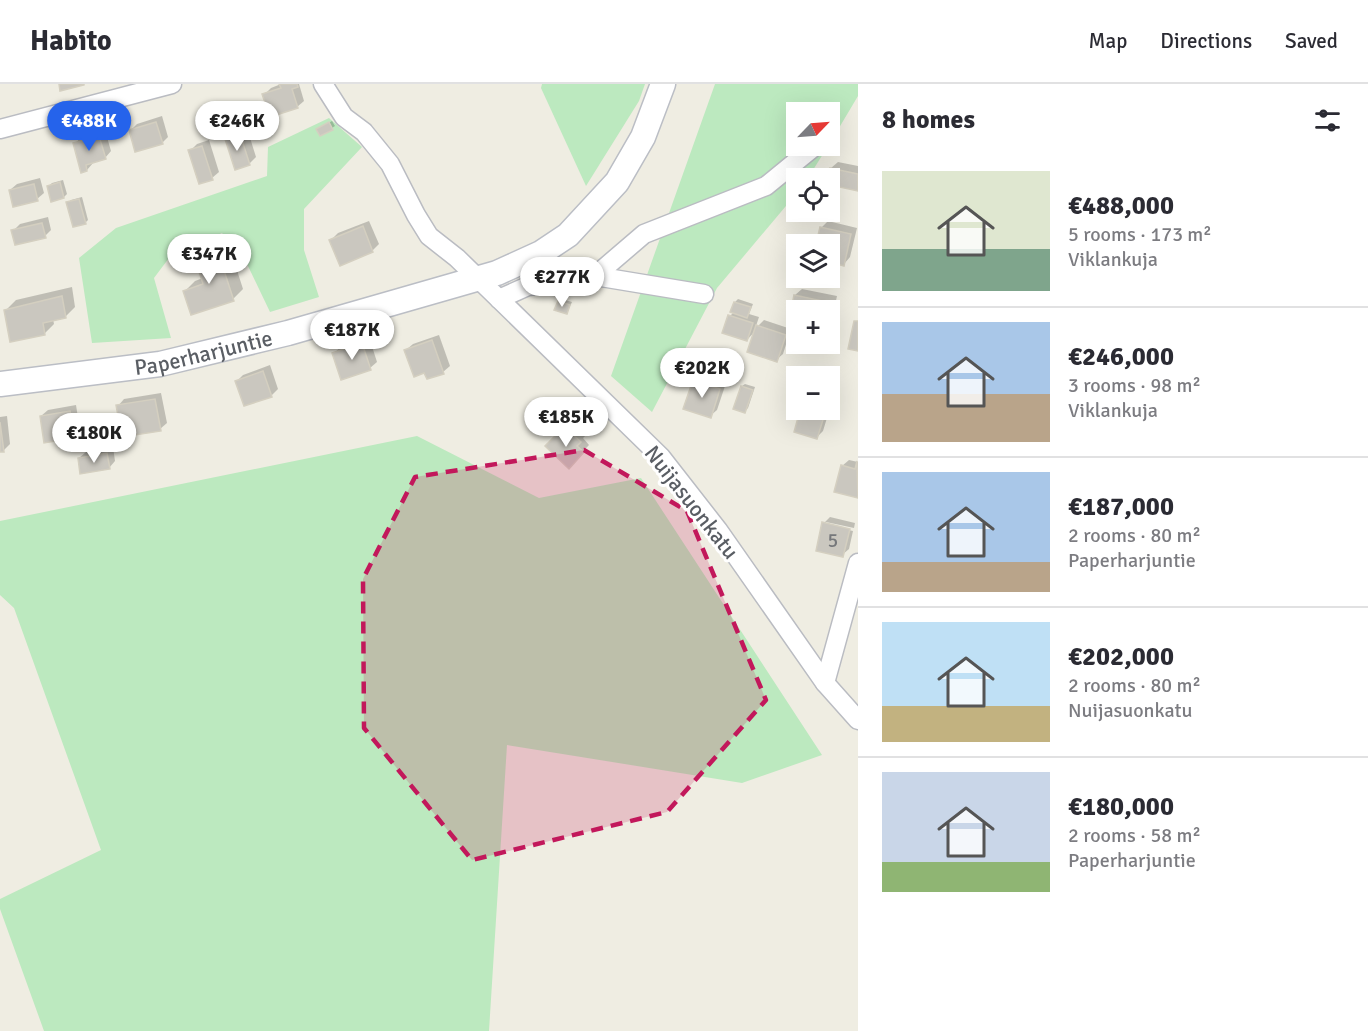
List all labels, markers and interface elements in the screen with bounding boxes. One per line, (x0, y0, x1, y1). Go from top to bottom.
text: Habito (30, 24, 112, 58)
text: Map (1089, 28, 1127, 54)
text: Directions (1160, 28, 1252, 54)
text: Saved (1285, 28, 1338, 54)
pin: €488K (47, 101, 131, 152)
pin: €246K (195, 101, 279, 152)
north arrow (786, 102, 840, 156)
map controls (786, 102, 840, 420)
text: 8 homes (882, 104, 975, 136)
icon: filters (1311, 104, 1344, 137)
text: €488K (61, 108, 117, 133)
text: €246K (209, 108, 265, 133)
button: locate (786, 168, 840, 222)
text: €488,000 (1068, 190, 1174, 222)
icon: home (930, 195, 1002, 267)
text: 5 rooms · 173 m² (1068, 222, 1212, 247)
pin: €347K (167, 234, 251, 285)
button: layers (786, 234, 840, 288)
text: €347K (181, 241, 237, 266)
text: Viklankuja (1068, 247, 1158, 272)
pin: €277K (520, 257, 604, 308)
text: €277K (534, 264, 590, 289)
button: + (786, 300, 840, 354)
pin: €187K (310, 310, 394, 361)
text: €187K (324, 317, 380, 342)
street label: Paperharjuntie (133, 324, 275, 381)
text: €246,000 (1068, 341, 1174, 373)
icon: home (930, 346, 1002, 418)
pin: €202K (660, 348, 744, 399)
text: €202K (674, 355, 730, 380)
button: − (786, 366, 840, 420)
text: 3 rooms · 98 m² (1068, 373, 1201, 398)
pin: €185K (524, 397, 608, 448)
text: Viklankuja (1068, 398, 1158, 423)
text: €185K (538, 404, 594, 429)
pin: €180K (52, 413, 136, 464)
text: €180K (66, 420, 122, 445)
street label: Nuijasuonkatu (639, 440, 744, 565)
text: €187,000 (1068, 491, 1174, 523)
icon: home (930, 496, 1002, 568)
text: 2 rooms · 80 m² (1068, 523, 1201, 548)
house number: 5 (828, 528, 838, 553)
text: Paperharjuntie (1068, 548, 1196, 573)
text: €202,000 (1068, 641, 1174, 673)
icon: home (930, 646, 1002, 718)
text: 2 rooms · 80 m² (1068, 673, 1201, 698)
text: Nuijasuonkatu (1068, 698, 1192, 723)
text: €180,000 (1068, 791, 1174, 823)
icon: home (930, 796, 1002, 868)
text: 2 rooms · 58 m² (1068, 823, 1201, 848)
text: Paperharjuntie (1068, 848, 1196, 873)

